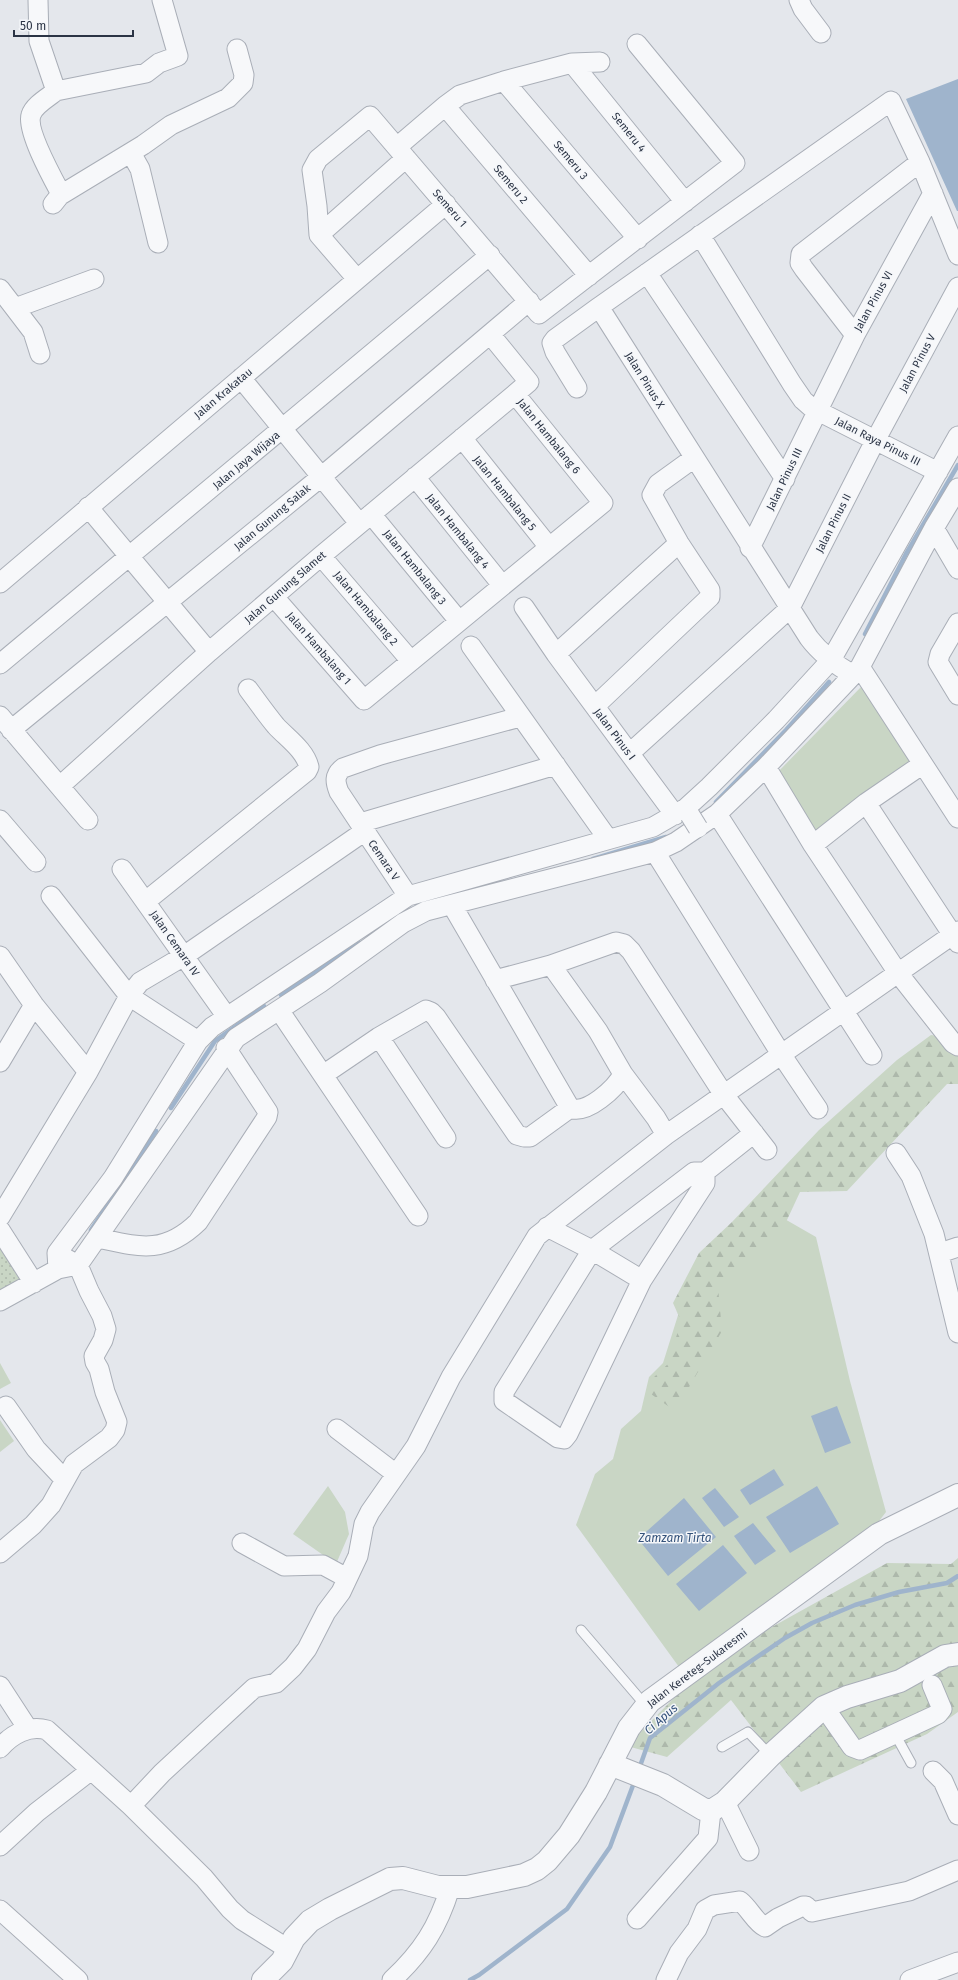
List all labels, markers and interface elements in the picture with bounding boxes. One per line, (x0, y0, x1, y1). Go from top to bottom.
scale bar (14, 12, 133, 38)
text: 50 m (20, 19, 46, 33)
street label: Semeru 4 (609, 110, 648, 155)
street label: Semeru 3 (551, 138, 591, 182)
street label: Semeru 2 (491, 162, 531, 206)
street label: Semeru 1 (430, 187, 470, 230)
street label: Jalan Pinus VI (851, 269, 895, 334)
street label: Jalan Pinus V (897, 331, 939, 395)
street label: Jalan Pinus X (622, 350, 667, 411)
street label: Jalan Krakatau (192, 365, 255, 421)
street label: Jalan Hambalang 6 (514, 396, 583, 477)
street label: Jalan Raya Pinus III (833, 414, 923, 469)
street label: Jalan Jaya Wijaya (210, 429, 282, 492)
street label: Jalan Pinus III (764, 446, 805, 513)
street label: Jalan Hambalang 5 (470, 453, 539, 534)
street label: Jalan Gunung Salak (231, 481, 313, 553)
street label: Jalan Hambalang 4 (423, 491, 492, 572)
street label: Jalan Pinus II (813, 491, 854, 555)
street label: Jalan Hambalang 3 (380, 527, 449, 607)
street label: Jalan Gunung Slamet (242, 548, 329, 626)
street label: Jalan Hambalang 2 (331, 569, 400, 648)
street label: Jalan Hambalang 1 (284, 609, 354, 687)
street label: Jalan Pinus I (591, 706, 638, 763)
street label: Cemara V (365, 837, 402, 884)
street label: Jalan Cemara IV (147, 908, 203, 979)
water label: Zamzam Tirta (637, 1531, 712, 1545)
street label: Jalan Kereteg–Sukaresmi (645, 1626, 750, 1710)
water label: Ci Apus (642, 1701, 681, 1737)

